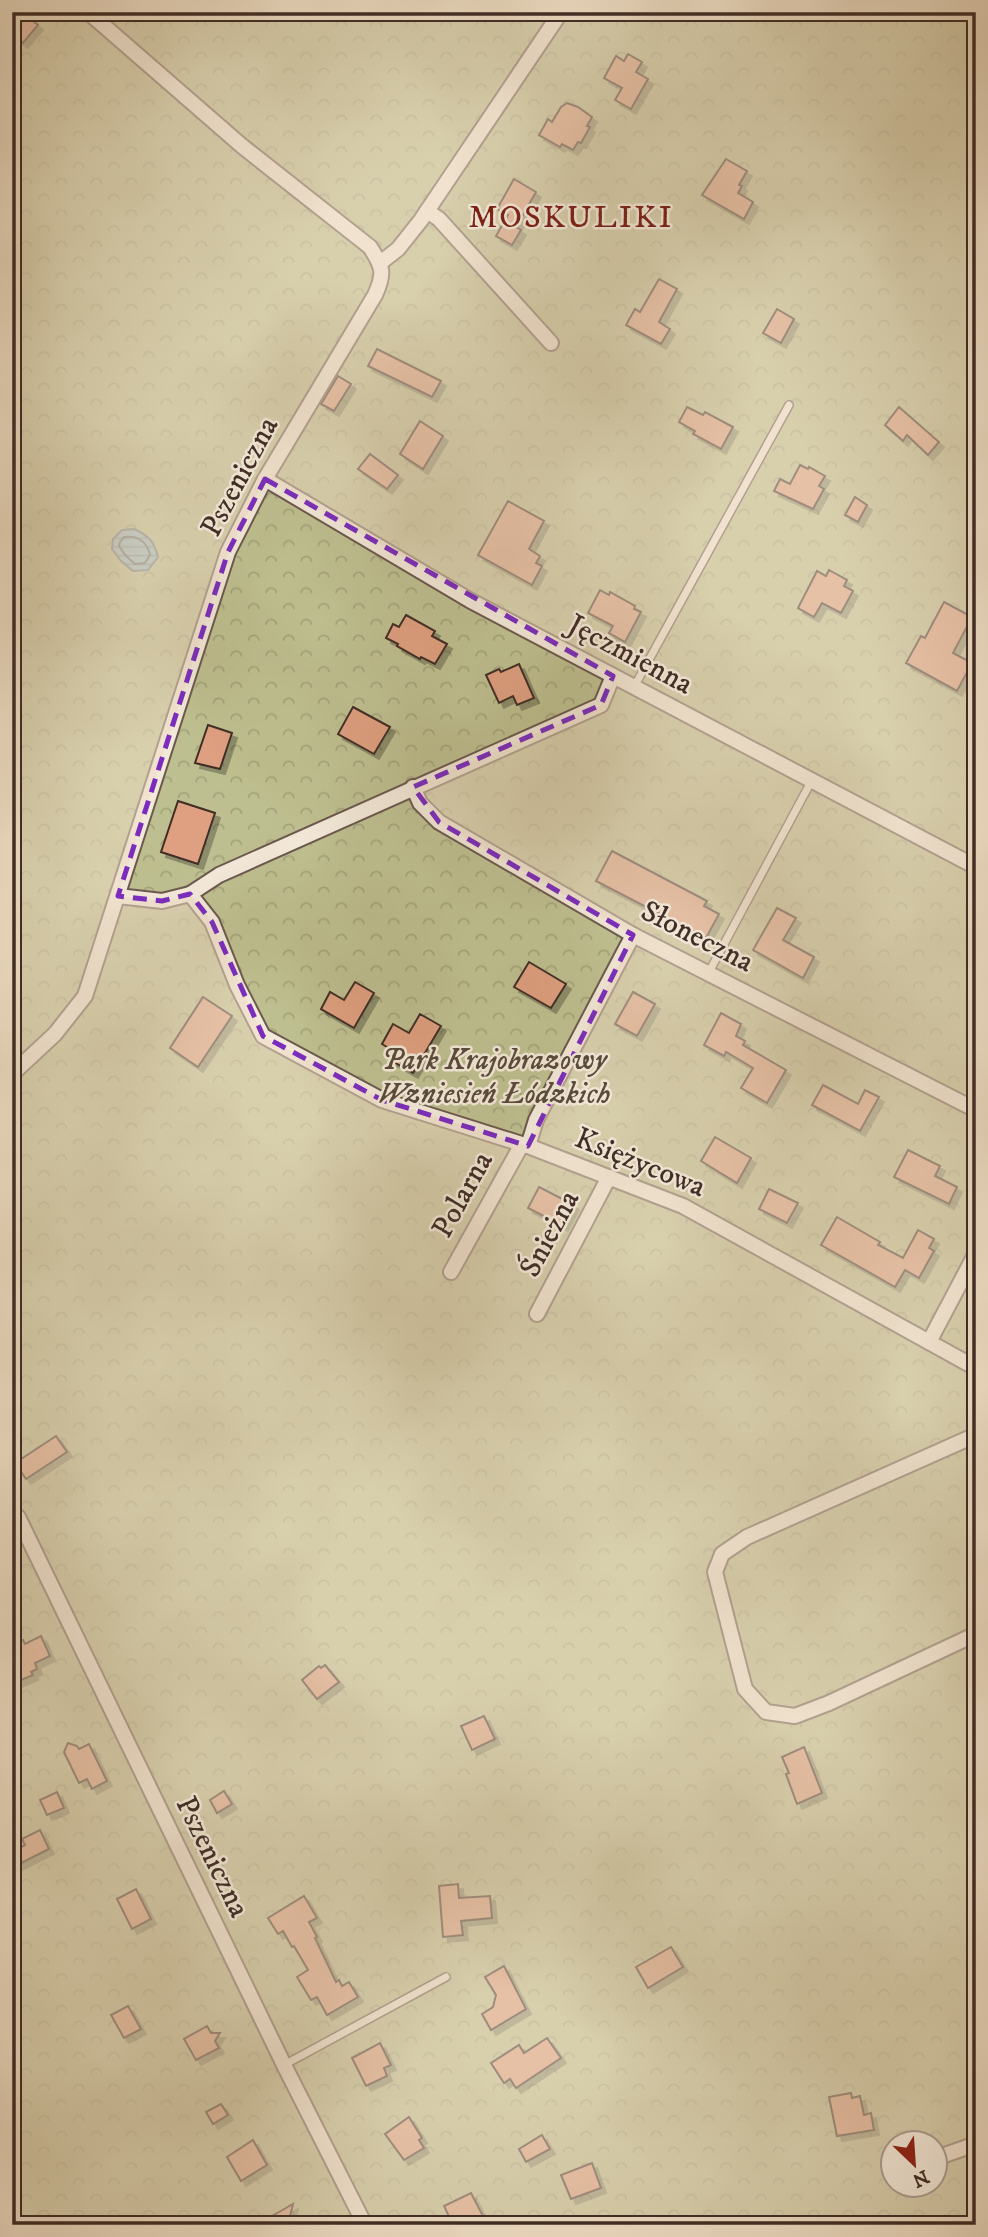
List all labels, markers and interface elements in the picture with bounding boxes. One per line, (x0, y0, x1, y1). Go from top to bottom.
district label: MOSKULIKI (468, 198, 674, 238)
street label: Pszeniczna (193, 411, 287, 543)
street label: Jęczmienna (558, 605, 699, 704)
street label: Słoneczna (634, 893, 760, 981)
park label: Park Krajobrazowy Wzniesień Łódzkich (377, 1042, 611, 1113)
street label: Księżycowa (569, 1120, 711, 1206)
street label: Polarna (424, 1145, 502, 1244)
street label: Śnieżna (510, 1183, 588, 1284)
street label: Pszeniczna (167, 1790, 257, 1924)
north arrow (880, 2128, 950, 2198)
text: N (908, 2164, 932, 2192)

